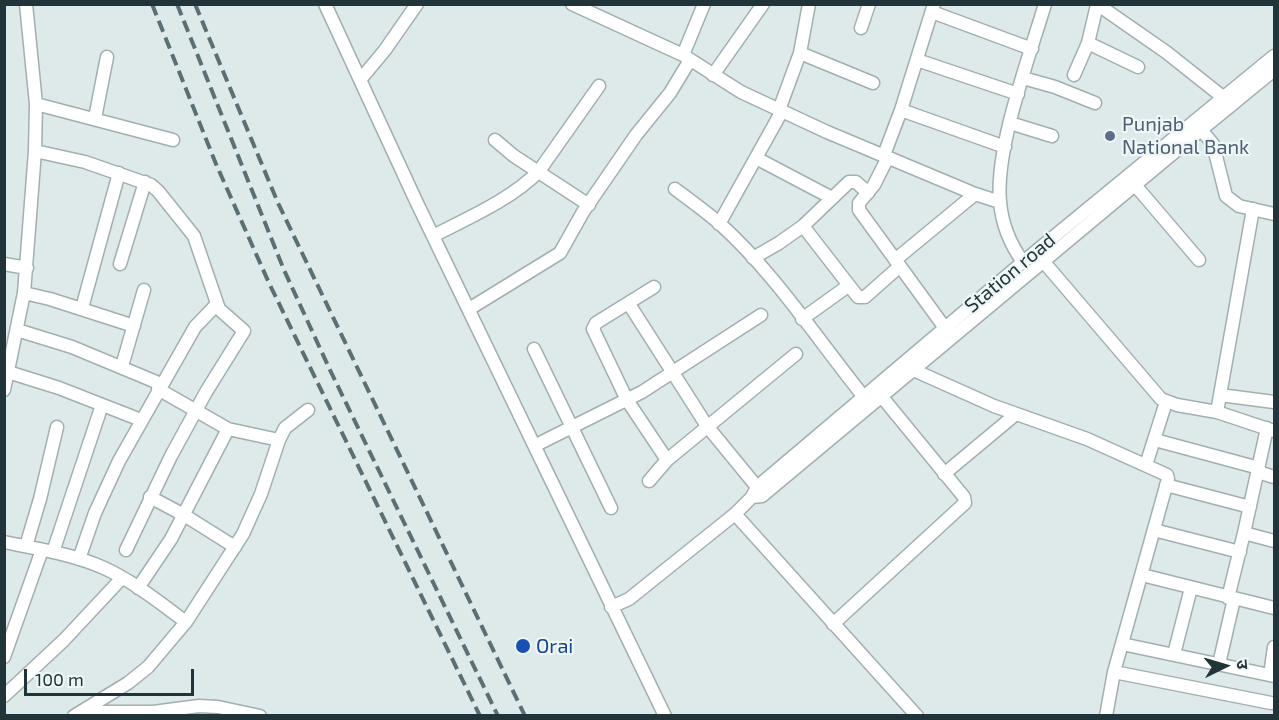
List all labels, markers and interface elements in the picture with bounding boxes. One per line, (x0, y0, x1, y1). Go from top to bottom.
place label: Punjab National Bank (1122, 112, 1249, 159)
marker: Punjab National Bank (1103, 129, 1117, 143)
street label: Station road (960, 228, 1060, 318)
place label: Orai (536, 634, 573, 658)
north arrow (1195, 636, 1255, 696)
marker: Orai (514, 637, 532, 655)
scale bar (27, 657, 196, 695)
text: उ (1234, 659, 1253, 670)
text: 100 m (35, 668, 84, 690)

